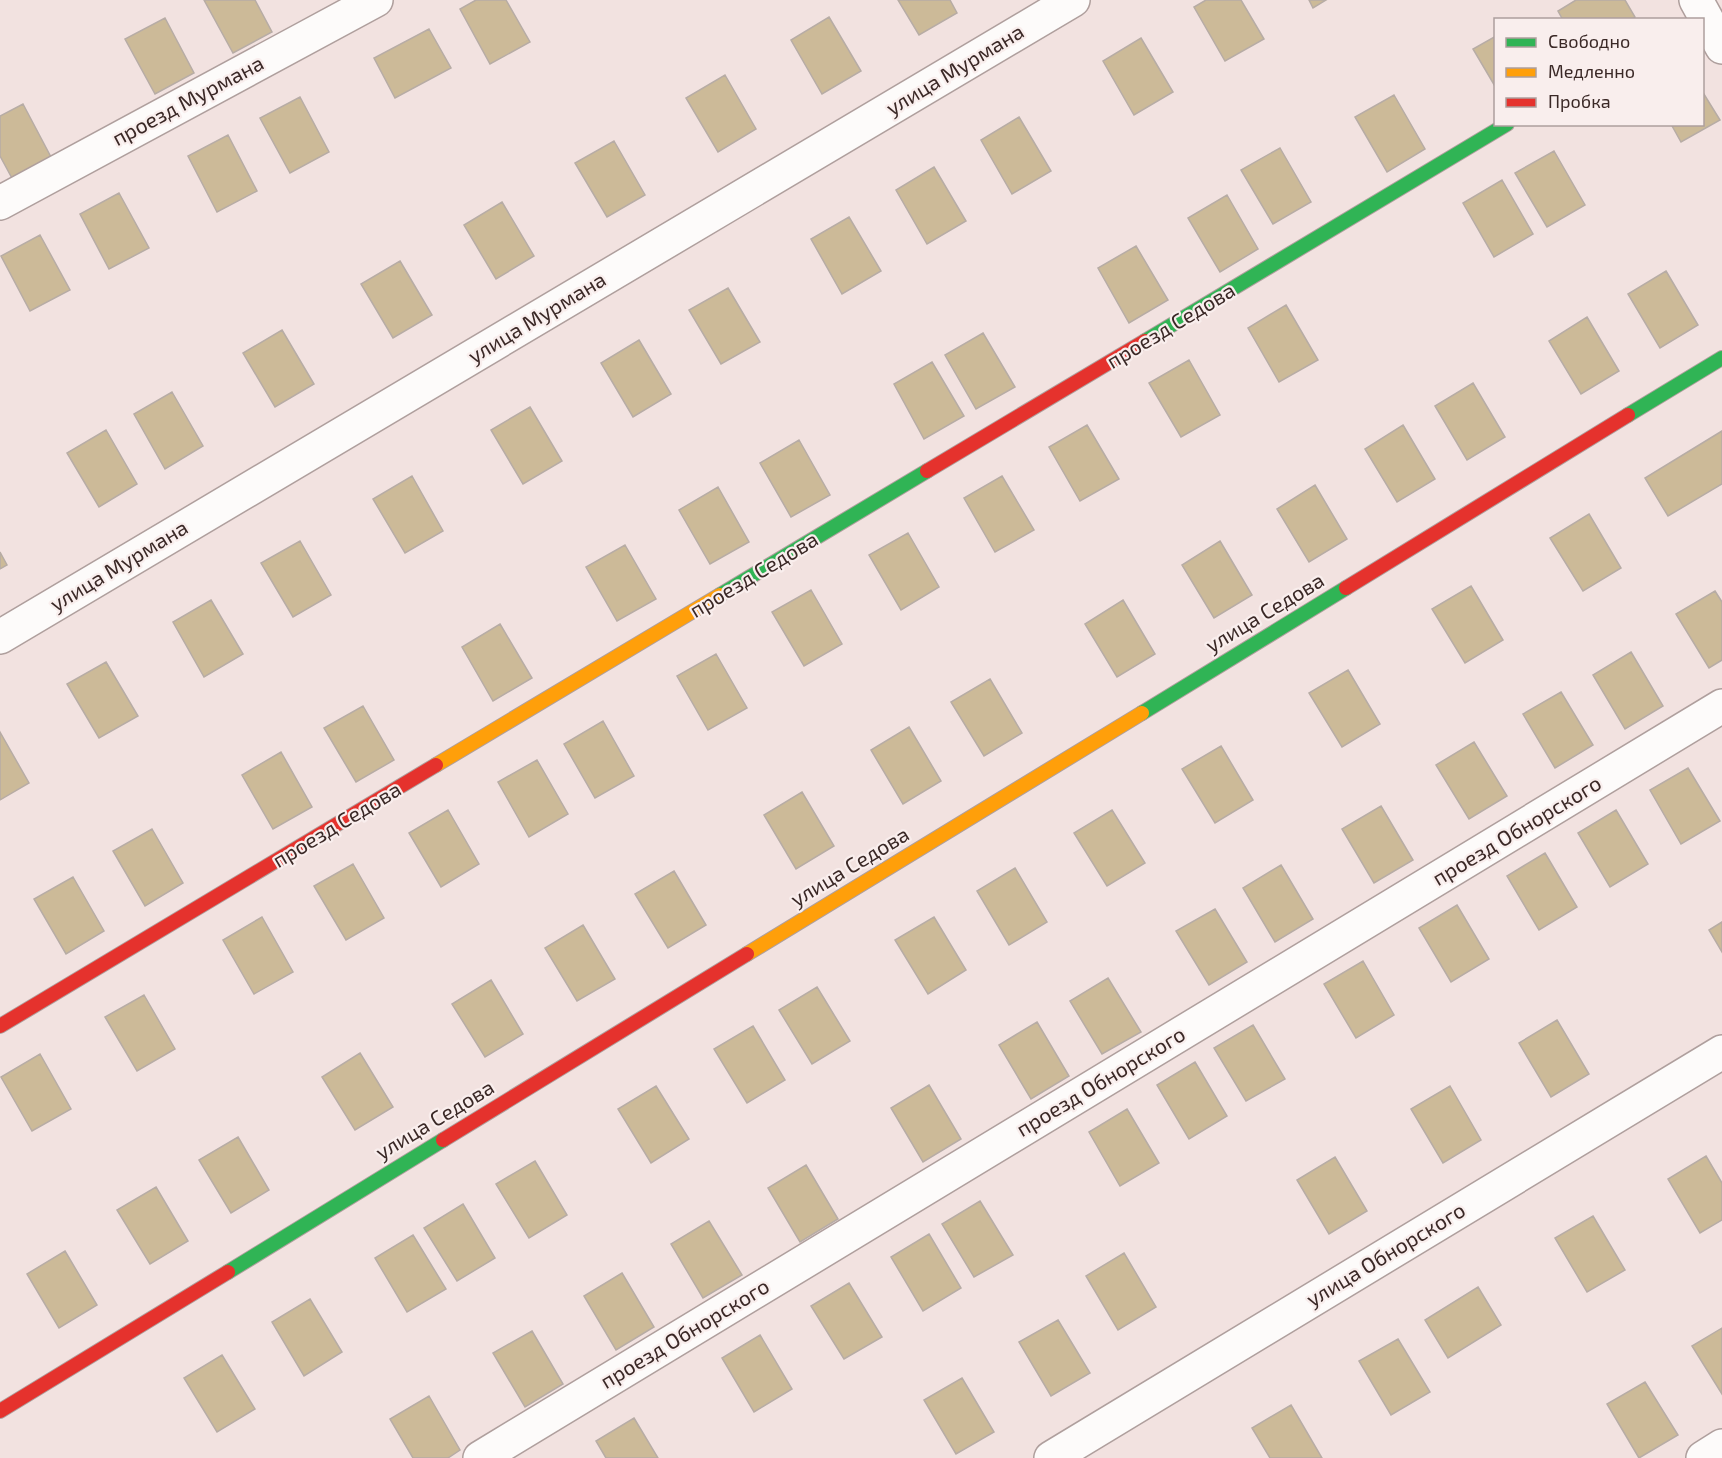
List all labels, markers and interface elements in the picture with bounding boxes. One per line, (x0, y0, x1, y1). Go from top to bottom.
street label: улица Мурмана (881, 18, 1028, 121)
legend (1494, 18, 1704, 126)
text: Свободно (1548, 30, 1630, 52)
street label: проезд Мурмана (107, 49, 268, 151)
text: Медленно (1548, 60, 1635, 82)
text: Пробка (1548, 90, 1611, 112)
street label: улица Мурмана (463, 266, 610, 369)
street label: проезд Седова (1101, 277, 1239, 373)
street label: улица Мурмана (45, 514, 192, 617)
street label: проезд Седова (684, 526, 822, 622)
street label: улица Седова (1200, 567, 1329, 658)
street label: проезд Обнорского (1427, 769, 1605, 890)
street label: проезд Седова (267, 776, 405, 872)
street label: улица Седова (785, 821, 914, 912)
street label: проезд Обнорского (1011, 1020, 1189, 1141)
street label: улица Седова (370, 1074, 499, 1165)
street label: улица Обнорского (1301, 1196, 1470, 1312)
street label: проезд Обнорского (595, 1272, 773, 1393)

